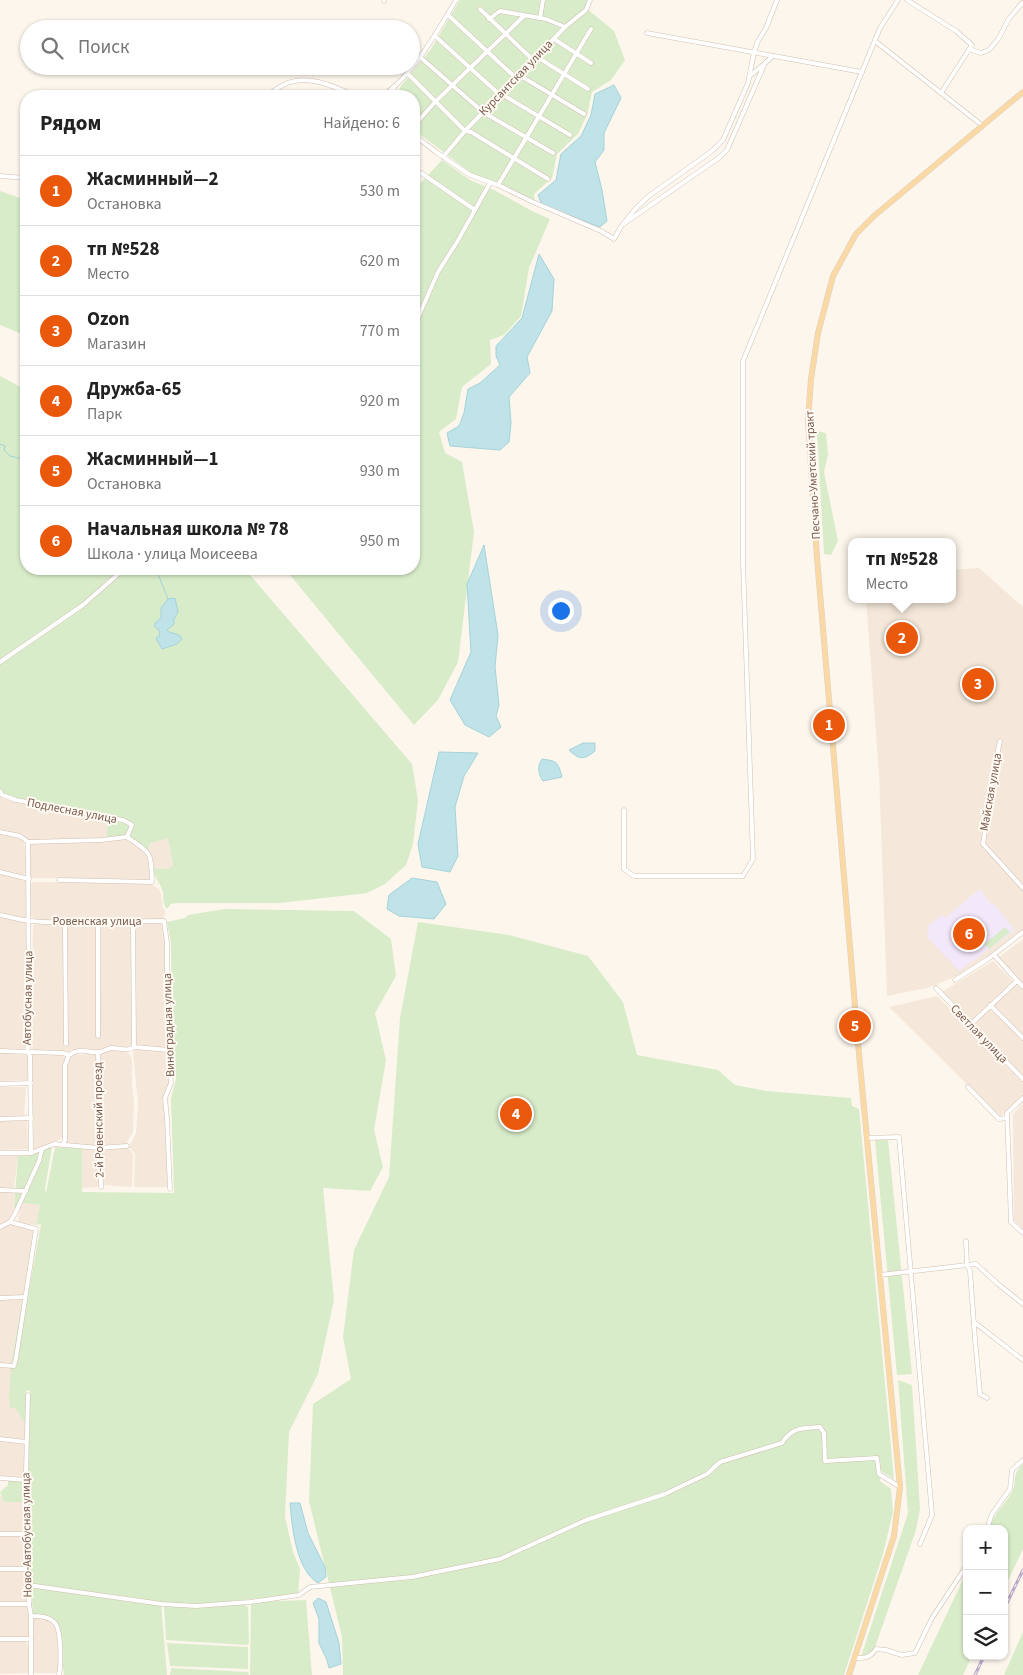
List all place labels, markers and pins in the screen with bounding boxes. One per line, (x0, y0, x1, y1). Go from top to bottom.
pin: 2 (886, 619, 918, 657)
pin: 3 (962, 665, 994, 703)
pin: 1 (813, 706, 845, 744)
pin: 6 (953, 915, 985, 953)
pin: 5 (839, 1007, 871, 1045)
pin: 4 (500, 1095, 532, 1133)

